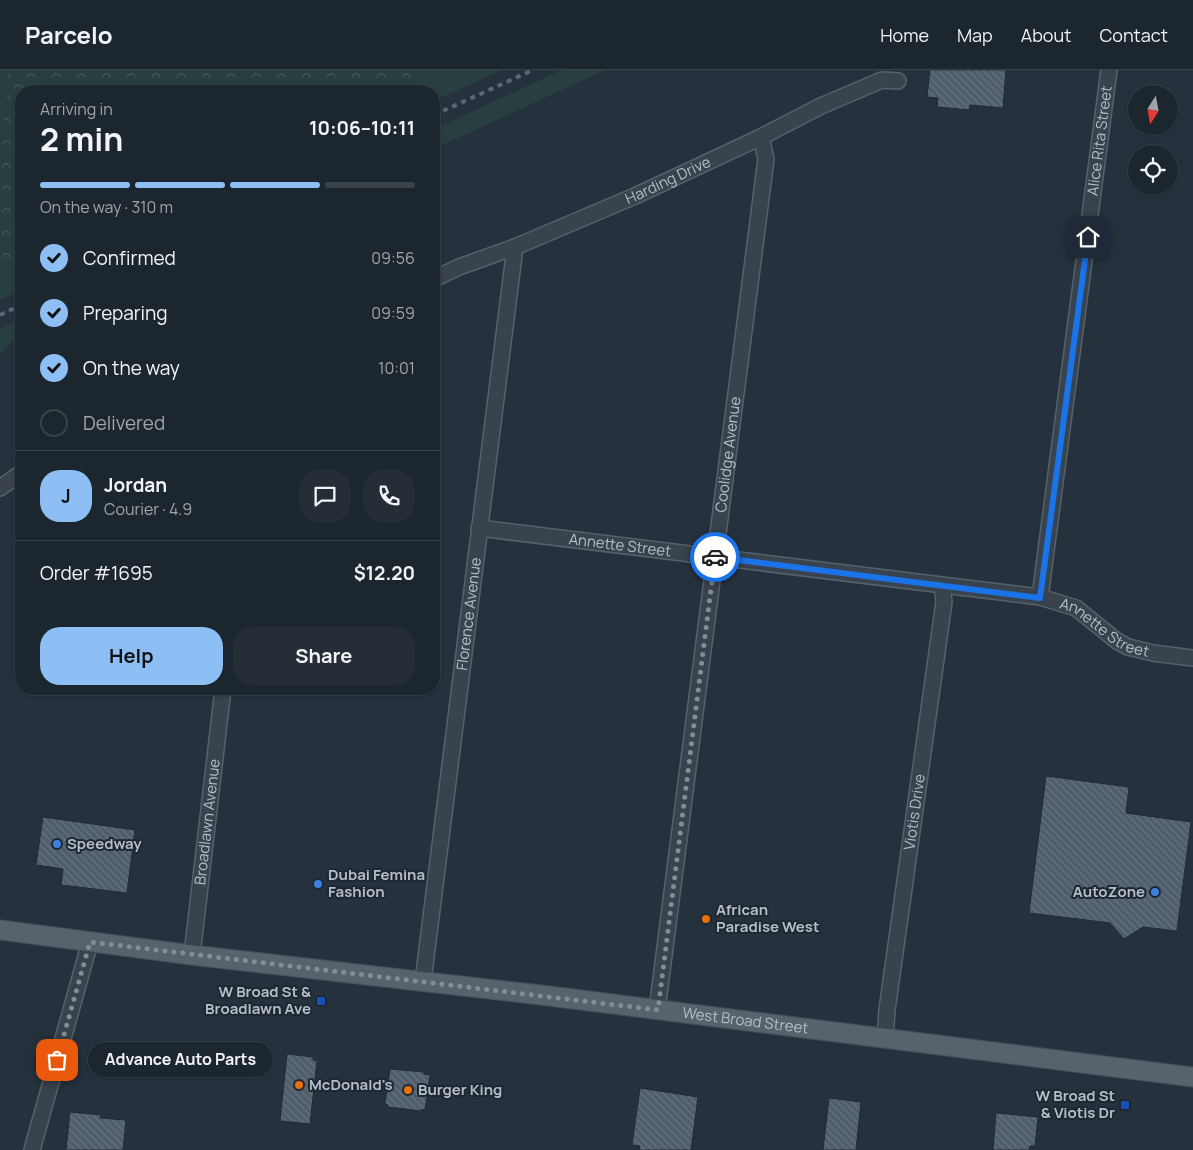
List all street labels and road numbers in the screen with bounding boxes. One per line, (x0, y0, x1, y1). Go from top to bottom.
street label: Alice Rita Street (1082, 85, 1117, 197)
street label: Harding Drive (622, 151, 714, 209)
street label: Coolidge Avenue (710, 395, 745, 514)
street label: Annette Street (568, 528, 672, 562)
street label: Florence Avenue (451, 556, 486, 672)
street label: Annette Street (1057, 593, 1151, 662)
street label: Broadlawn Avenue (189, 757, 225, 886)
street label: Viotis Drive (898, 772, 930, 851)
street label: West Broad Street (681, 1002, 810, 1039)

